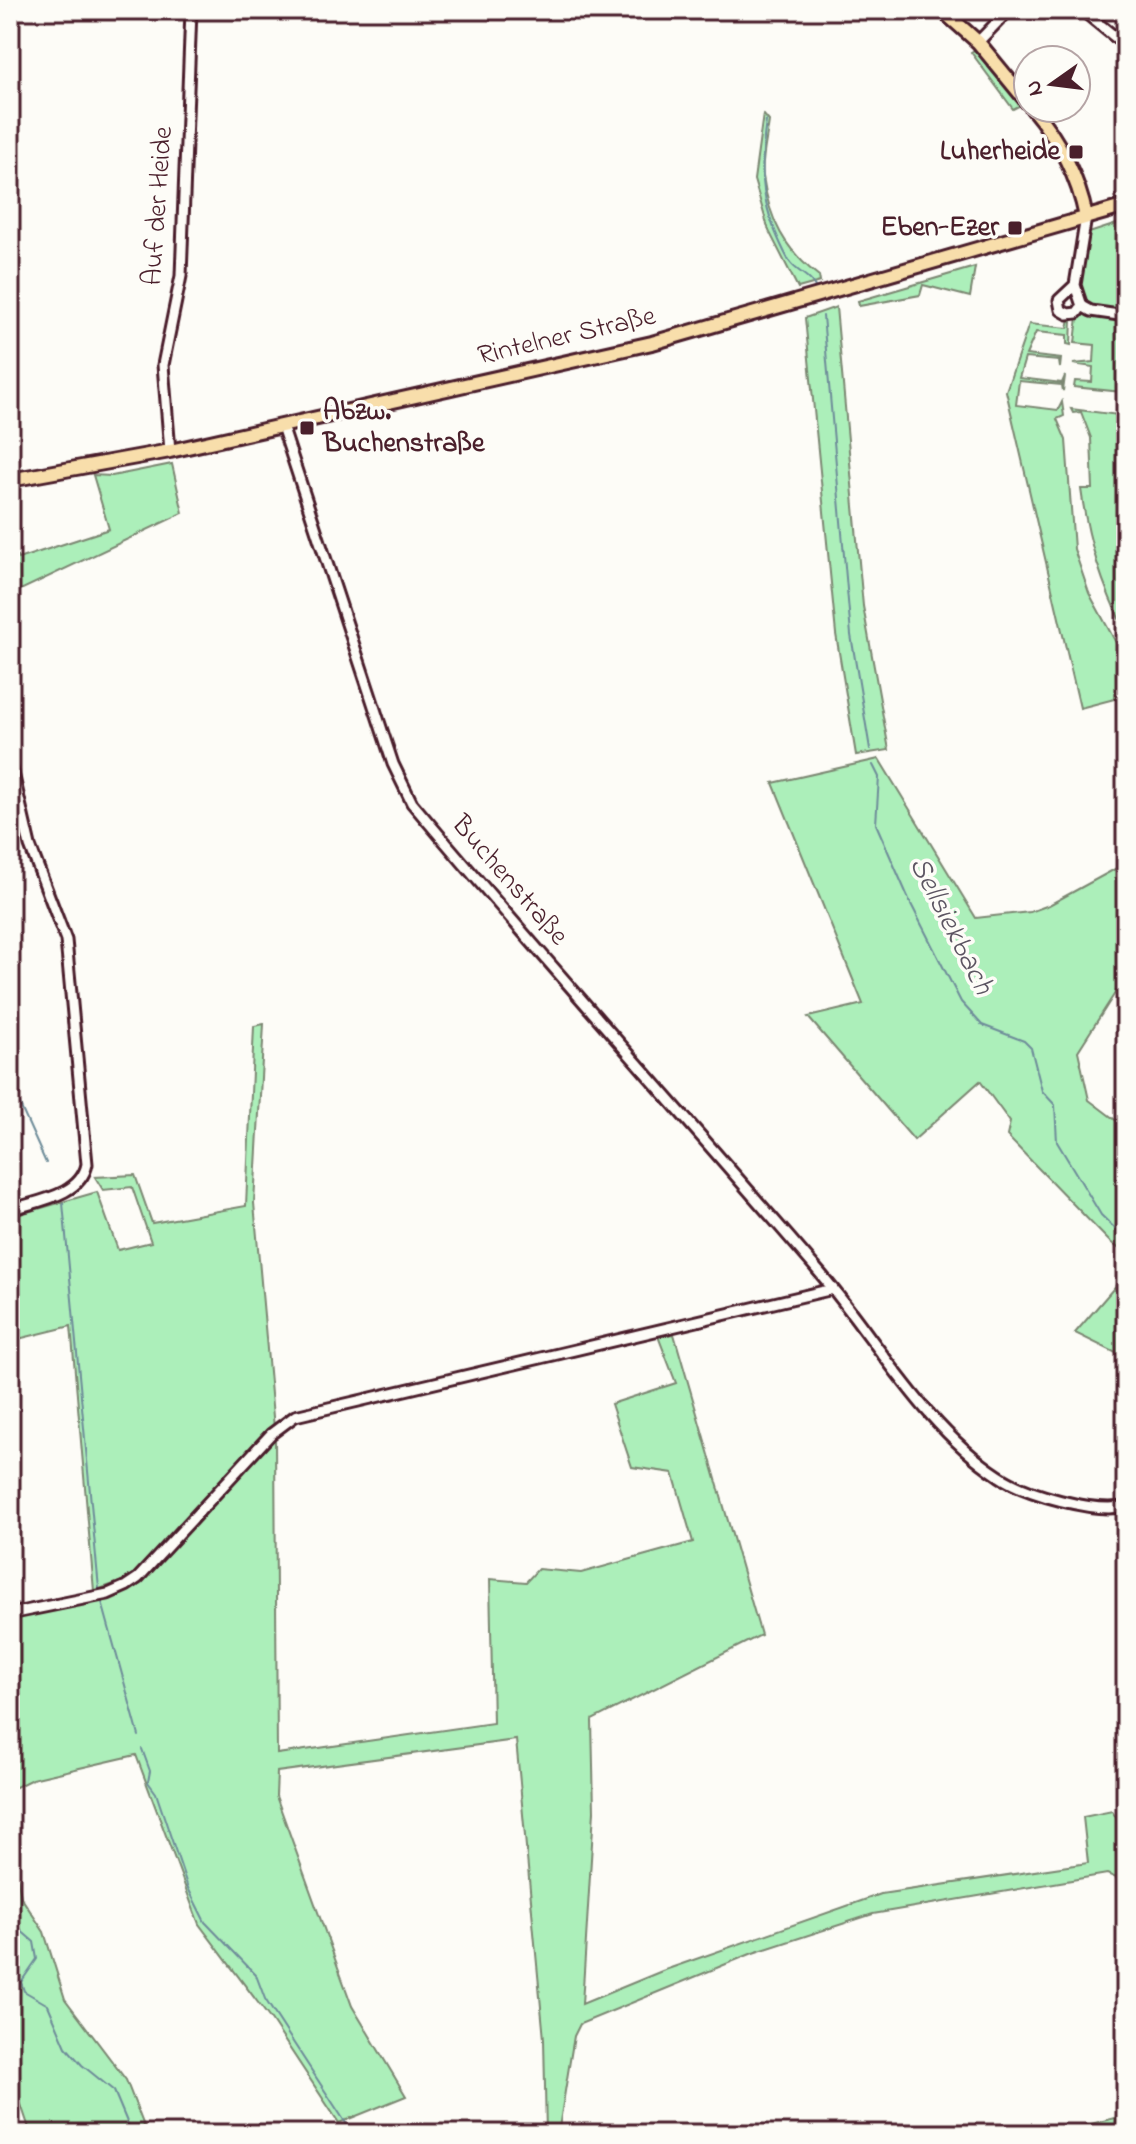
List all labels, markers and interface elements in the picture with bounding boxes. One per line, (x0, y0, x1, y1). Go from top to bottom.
north arrow (1012, 44, 1092, 124)
text: N (1018, 77, 1053, 99)
street label: Auf der Heide (133, 125, 185, 287)
place label: Luherheide (940, 132, 1061, 173)
marker: Luherheide (1067, 143, 1085, 161)
place label: Eben-Ezer (880, 208, 1000, 249)
marker: Eben-Ezer (1006, 219, 1024, 237)
street label: Rintelner Straße (474, 297, 660, 377)
place label: Abzw. Buchenstraße (321, 392, 486, 465)
marker: Abzw. Buchenstraße (298, 419, 316, 437)
street label: Buchenstraße (440, 806, 578, 956)
water label: Sellsiekbach (896, 849, 1004, 1003)

